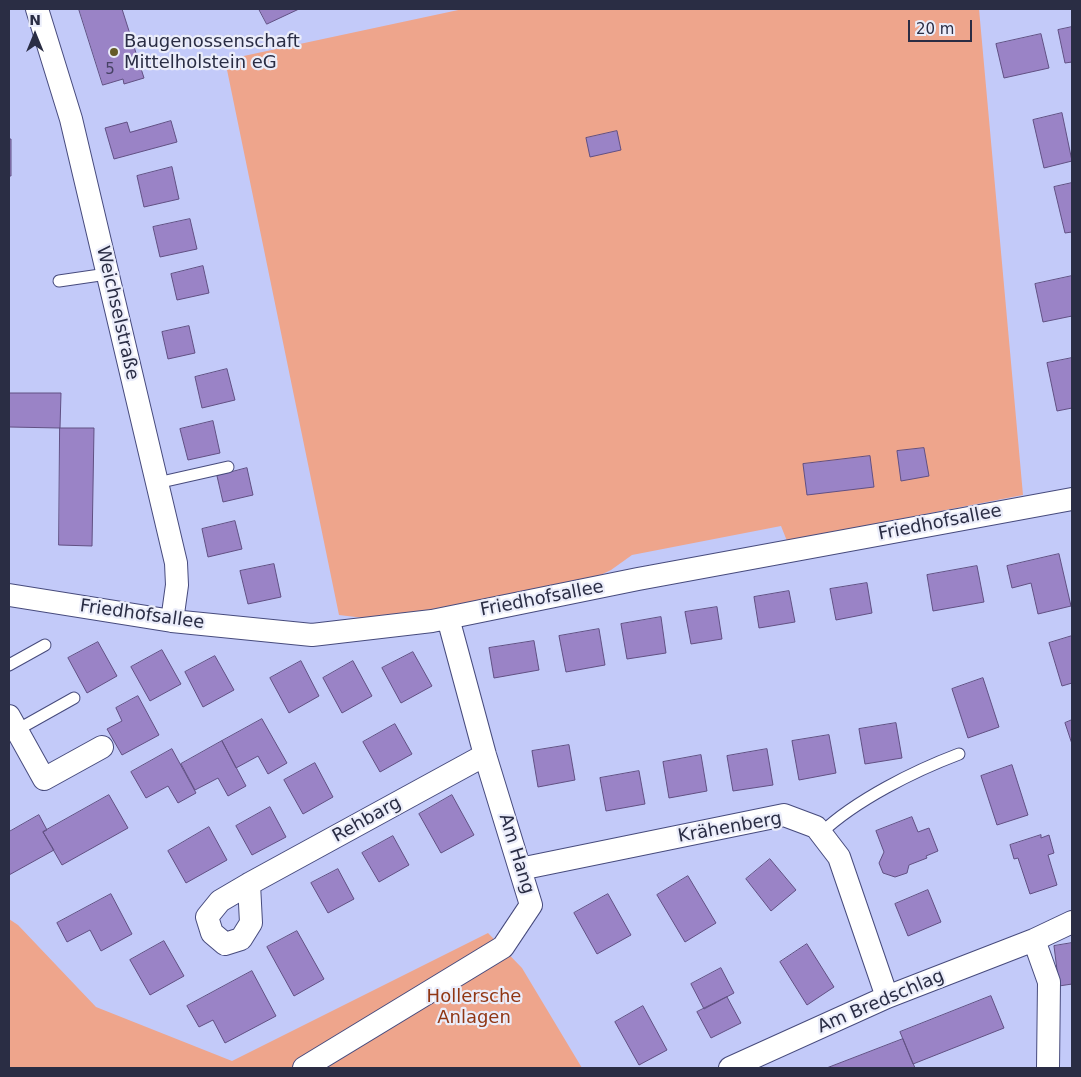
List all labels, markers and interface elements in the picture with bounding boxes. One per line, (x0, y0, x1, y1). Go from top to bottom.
north arrow (10, 10, 60, 60)
scale bar (911, 10, 975, 42)
text: N (29, 12, 41, 28)
text: 20 m (916, 20, 954, 38)
place label: Baugenossenschaft Mittelholstein eG (124, 31, 300, 74)
marker: Baugenossenschaft Mittelholstein eG (108, 46, 120, 58)
house number: 5 (105, 61, 115, 79)
street label: Weichselstraße (91, 244, 143, 382)
street label: Friedhofsallee (876, 500, 1004, 546)
street label: Friedhofsallee (478, 576, 606, 622)
street label: Friedhofsallee (78, 596, 206, 634)
street label: Rehbarg (329, 792, 405, 848)
street label: Krähenberg (676, 808, 784, 848)
street label: Am Hang (494, 811, 538, 897)
street label: Am Bredschlag (814, 966, 948, 1038)
park label: Hollersche Anlagen (427, 986, 521, 1028)

